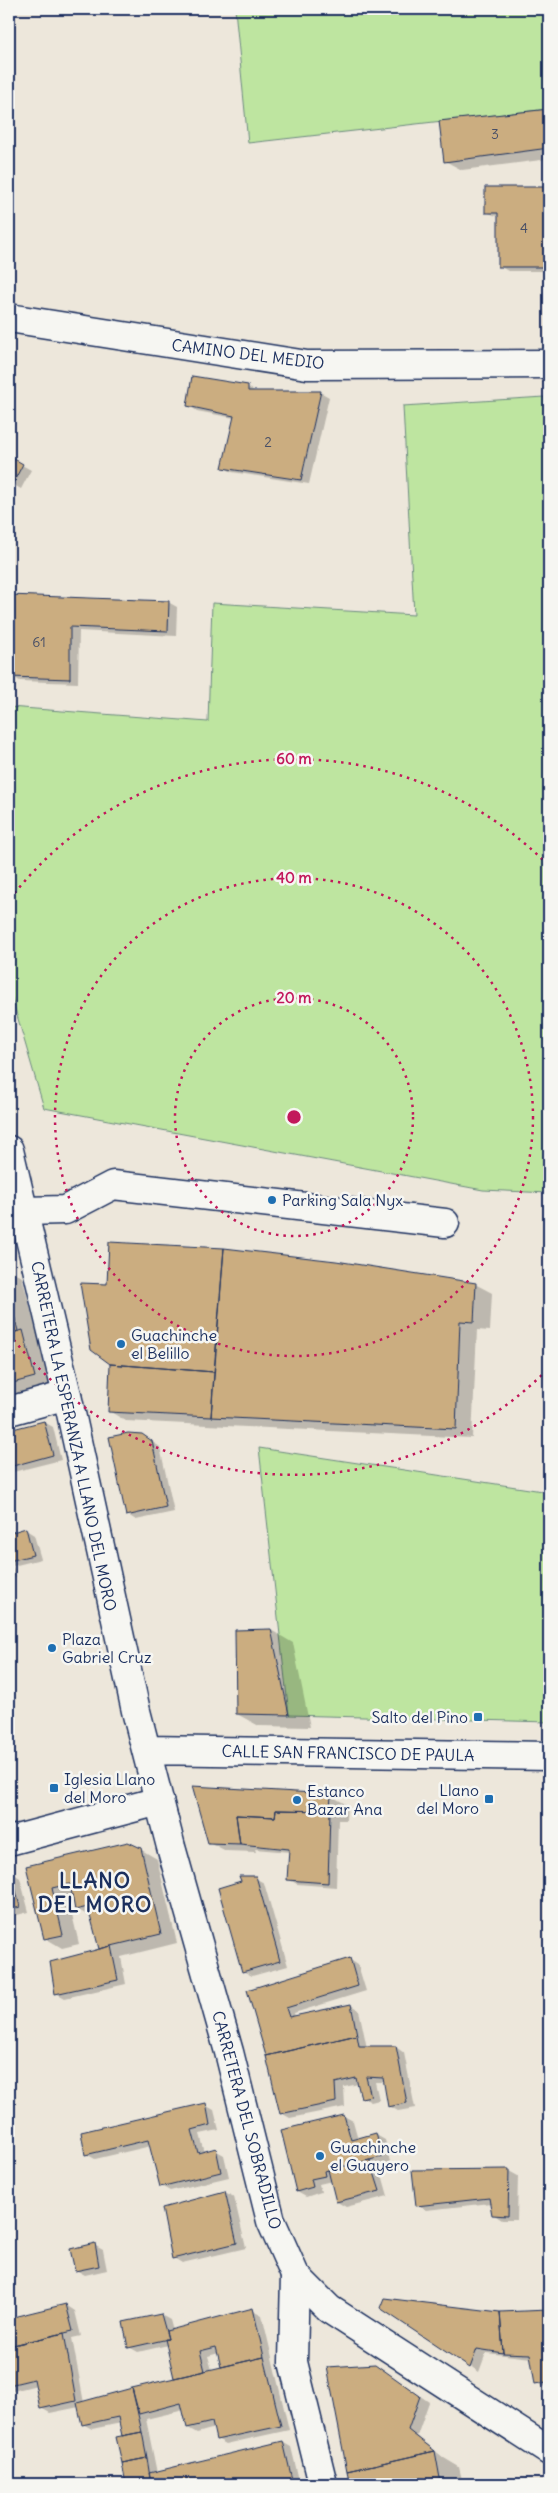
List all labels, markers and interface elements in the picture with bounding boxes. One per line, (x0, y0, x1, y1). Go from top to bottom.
house number: 3 (491, 125, 499, 143)
house number: 4 (520, 219, 528, 237)
street label: CAMINO DEL MEDIO (170, 335, 326, 373)
house number: 2 (264, 433, 272, 451)
house number: 61 (32, 633, 46, 651)
text: 60 m (276, 749, 312, 768)
text: 40 m (276, 868, 312, 887)
text: 20 m (277, 988, 311, 1007)
centre of rings (285, 1108, 303, 1126)
place label: Parking Sala Nyx (282, 1190, 403, 1210)
marker: Parking Sala Nyx (266, 1194, 278, 1206)
street label: CARRETERA LA ESPERANZA A LLANO DEL MORO (27, 1259, 121, 1613)
place label: Guachinche el Belillo (131, 1325, 217, 1363)
marker: Guachinche el Belillo (115, 1338, 127, 1350)
place label: Plaza Gabriel Cruz (62, 1629, 152, 1667)
marker: Plaza Gabriel Cruz (46, 1642, 58, 1654)
place label: Salto del Pino (371, 1707, 468, 1727)
marker: Salto del Pino (472, 1711, 484, 1723)
street label: CALLE SAN FRANCISCO DE PAULA (221, 1741, 475, 1765)
place label: Iglesia Llano del Moro (64, 1769, 155, 1807)
place label: Llano del Moro (416, 1780, 479, 1818)
place label: Estanco Bazar Ana (307, 1781, 382, 1819)
marker: Iglesia Llano del Moro (48, 1782, 60, 1794)
marker: Llano del Moro (483, 1793, 495, 1805)
marker: Estanco Bazar Ana (291, 1794, 303, 1806)
district label: LLANO DEL MORO (38, 1867, 152, 1918)
street label: CARRETERA DEL SOBRADILLO (208, 2009, 286, 2231)
place label: Guachinche el Guayero (330, 2137, 416, 2175)
marker: Guachinche el Guayero (314, 2150, 326, 2162)

